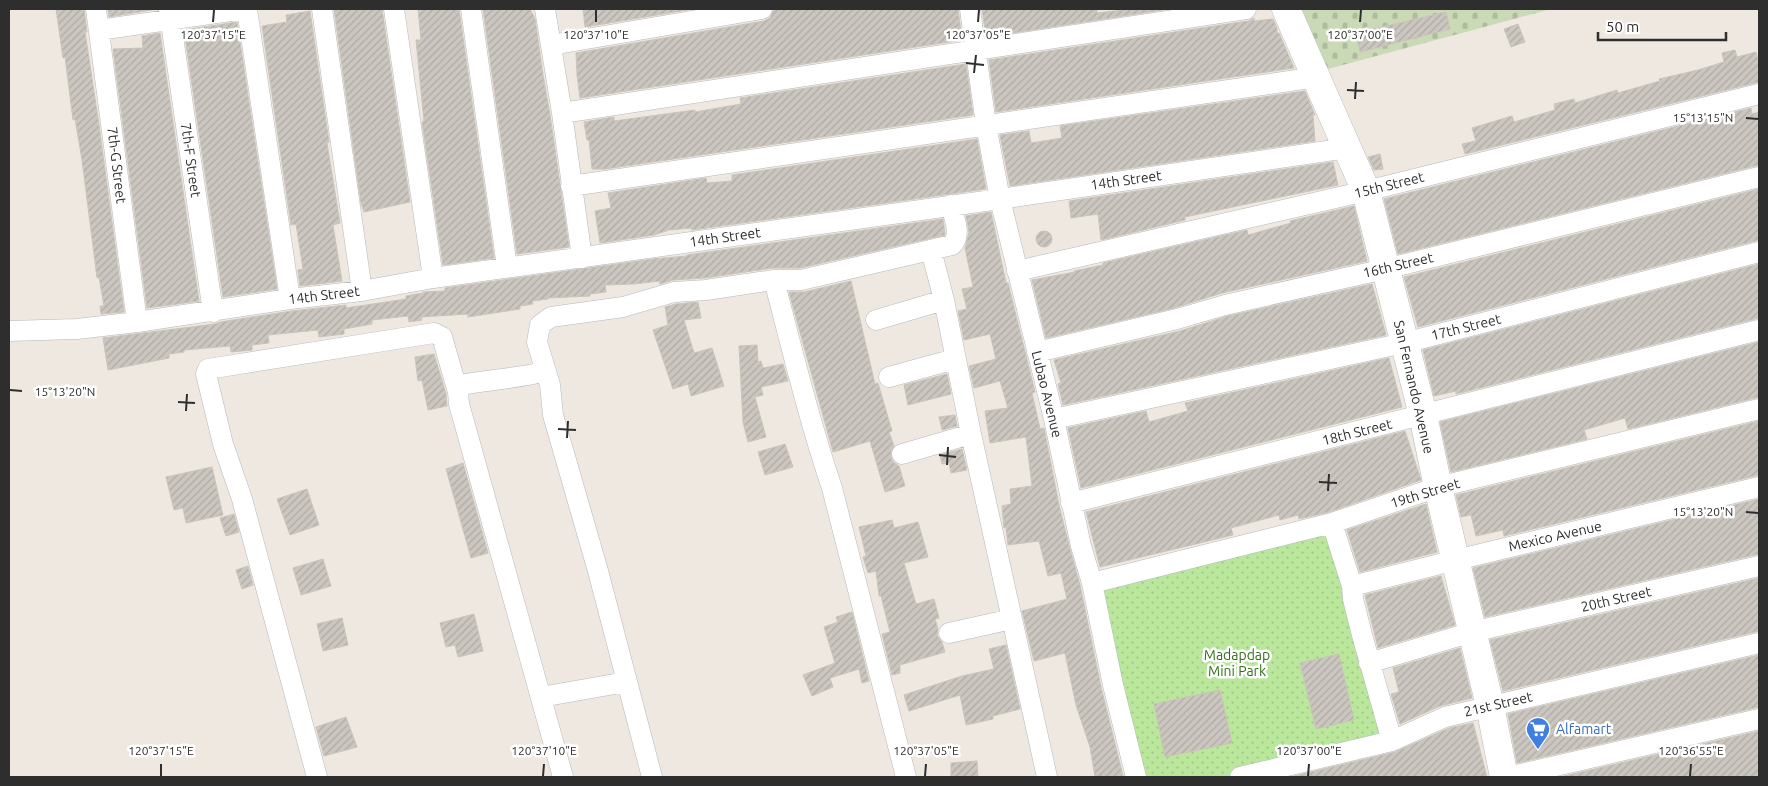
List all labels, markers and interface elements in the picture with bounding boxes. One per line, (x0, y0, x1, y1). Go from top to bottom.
scale bar (1598, 10, 1726, 42)
text: 50 m (1606, 18, 1639, 35)
text: 120°37'15"E (180, 28, 246, 41)
text: 120°37'10"E (563, 28, 629, 41)
text: 120°37'05"E (945, 28, 1011, 41)
text: 120°37'00"E (1327, 28, 1393, 41)
text: 15°13'15"N (1673, 111, 1733, 124)
street label: 7th-F Street (178, 122, 204, 199)
street label: 7th-G Street (104, 126, 130, 205)
street label: 14th Street (1089, 167, 1163, 193)
street label: 15th Street (1352, 168, 1426, 201)
street label: 14th Street (688, 224, 762, 250)
street label: 16th Street (1361, 249, 1435, 281)
street label: 14th Street (287, 283, 361, 307)
street label: 17th Street (1429, 310, 1503, 343)
street label: San Fernando Avenue (1391, 319, 1437, 455)
street label: Lubao Avenue (1028, 349, 1066, 439)
text: 15°13'20"N (35, 385, 95, 398)
street label: 18th Street (1320, 415, 1394, 448)
street label: 19th Street (1388, 475, 1462, 511)
text: 15°13'20"N (1673, 505, 1733, 518)
street label: Mexico Avenue (1507, 517, 1603, 555)
street label: 20th Street (1579, 583, 1653, 615)
park label: Madapdap Mini Park (1204, 647, 1270, 679)
street label: 21st Street (1462, 688, 1534, 720)
supermarket icon: Alfamart (1525, 716, 1551, 750)
place label: Alfamart (1556, 721, 1612, 737)
text: 120°37'15"E (128, 744, 194, 757)
text: 120°37'10"E (511, 744, 577, 757)
text: 120°37'05"E (893, 744, 959, 757)
text: 120°37'00"E (1276, 744, 1342, 757)
text: 120°36'55"E (1658, 744, 1724, 757)

